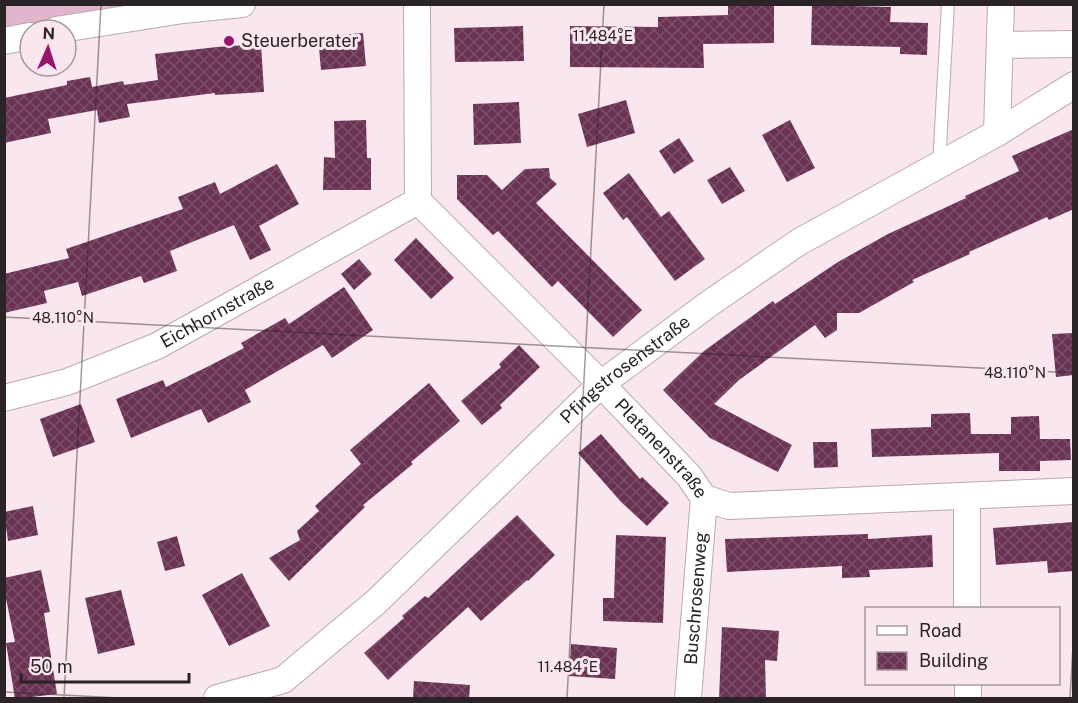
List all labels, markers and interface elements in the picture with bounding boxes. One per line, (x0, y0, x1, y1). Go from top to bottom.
north arrow (18, 18, 78, 78)
text: N (42, 24, 56, 43)
text: 11.484°E (573, 27, 633, 44)
place label: Steuerberater (241, 30, 359, 51)
marker: Steuerberater (222, 34, 236, 48)
street label: Eichhornstraße (157, 272, 278, 352)
text: 48.110°N (32, 309, 94, 326)
street label: Pfingstrosenstraße (556, 311, 694, 428)
text: 48.110°N (984, 364, 1046, 381)
street label: Platanenstraße (611, 394, 712, 502)
street label: Buschrosenweg (680, 531, 711, 666)
legend (865, 607, 1060, 685)
text: Road (919, 620, 962, 641)
scale bar (21, 646, 189, 684)
text: Building (919, 650, 988, 671)
text: 50 m (30, 656, 73, 677)
text: 11.484°E (538, 658, 598, 675)

